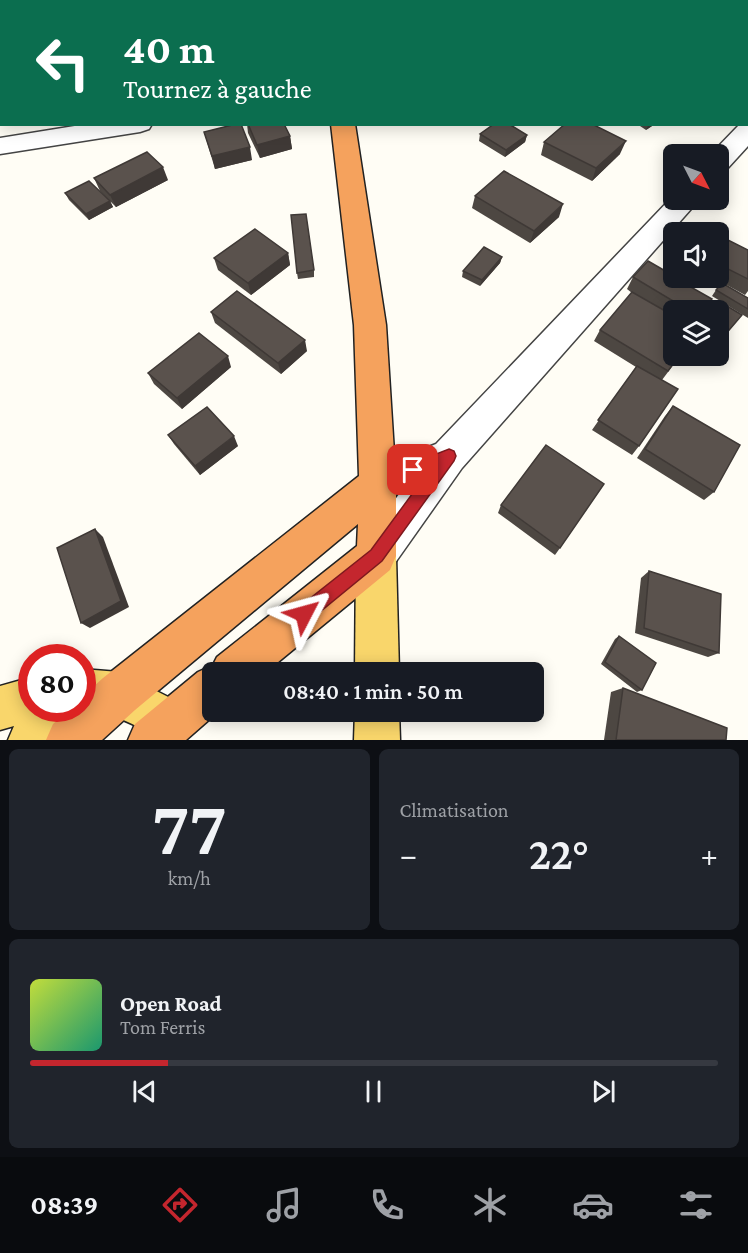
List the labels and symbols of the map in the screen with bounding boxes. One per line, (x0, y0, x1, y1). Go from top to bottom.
north arrow (663, 144, 729, 210)
pin (387, 444, 438, 495)
position arrow (272, 582, 336, 646)
speed limit sign: 80 (18, 644, 96, 722)

